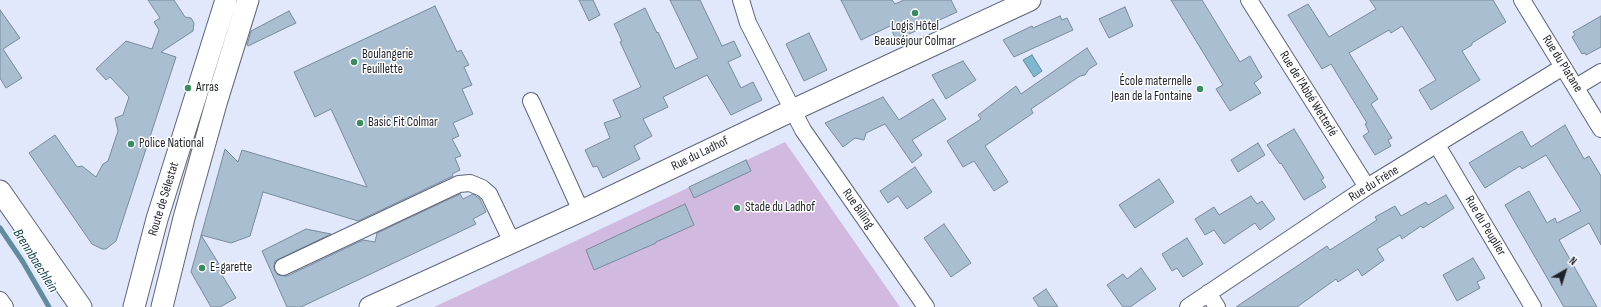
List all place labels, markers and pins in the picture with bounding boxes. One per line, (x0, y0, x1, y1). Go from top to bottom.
marker: Logis Hôtel Beauséjour Colmar (910, 8, 920, 18)
place label: Logis Hôtel Beauséjour Colmar (874, 19, 956, 50)
place label: Boulangerie Feuillette (362, 47, 413, 78)
marker: Boulangerie Feuillette (349, 57, 359, 67)
place label: École maternelle Jean de la Fontaine (1111, 74, 1192, 105)
place label: Arras (196, 80, 219, 96)
marker: Arras (183, 83, 193, 93)
marker: École maternelle Jean de la Fontaine (1195, 84, 1205, 94)
place label: Basic Fit Colmar (368, 115, 438, 131)
marker: Basic Fit Colmar (355, 118, 365, 128)
place label: Police National (139, 136, 204, 152)
marker: Police National (126, 139, 136, 149)
place label: Stade du Ladhof (745, 200, 815, 216)
marker: Stade du Ladhof (732, 203, 742, 213)
place label: E-garette (210, 260, 252, 276)
marker: E-garette (197, 263, 207, 273)

